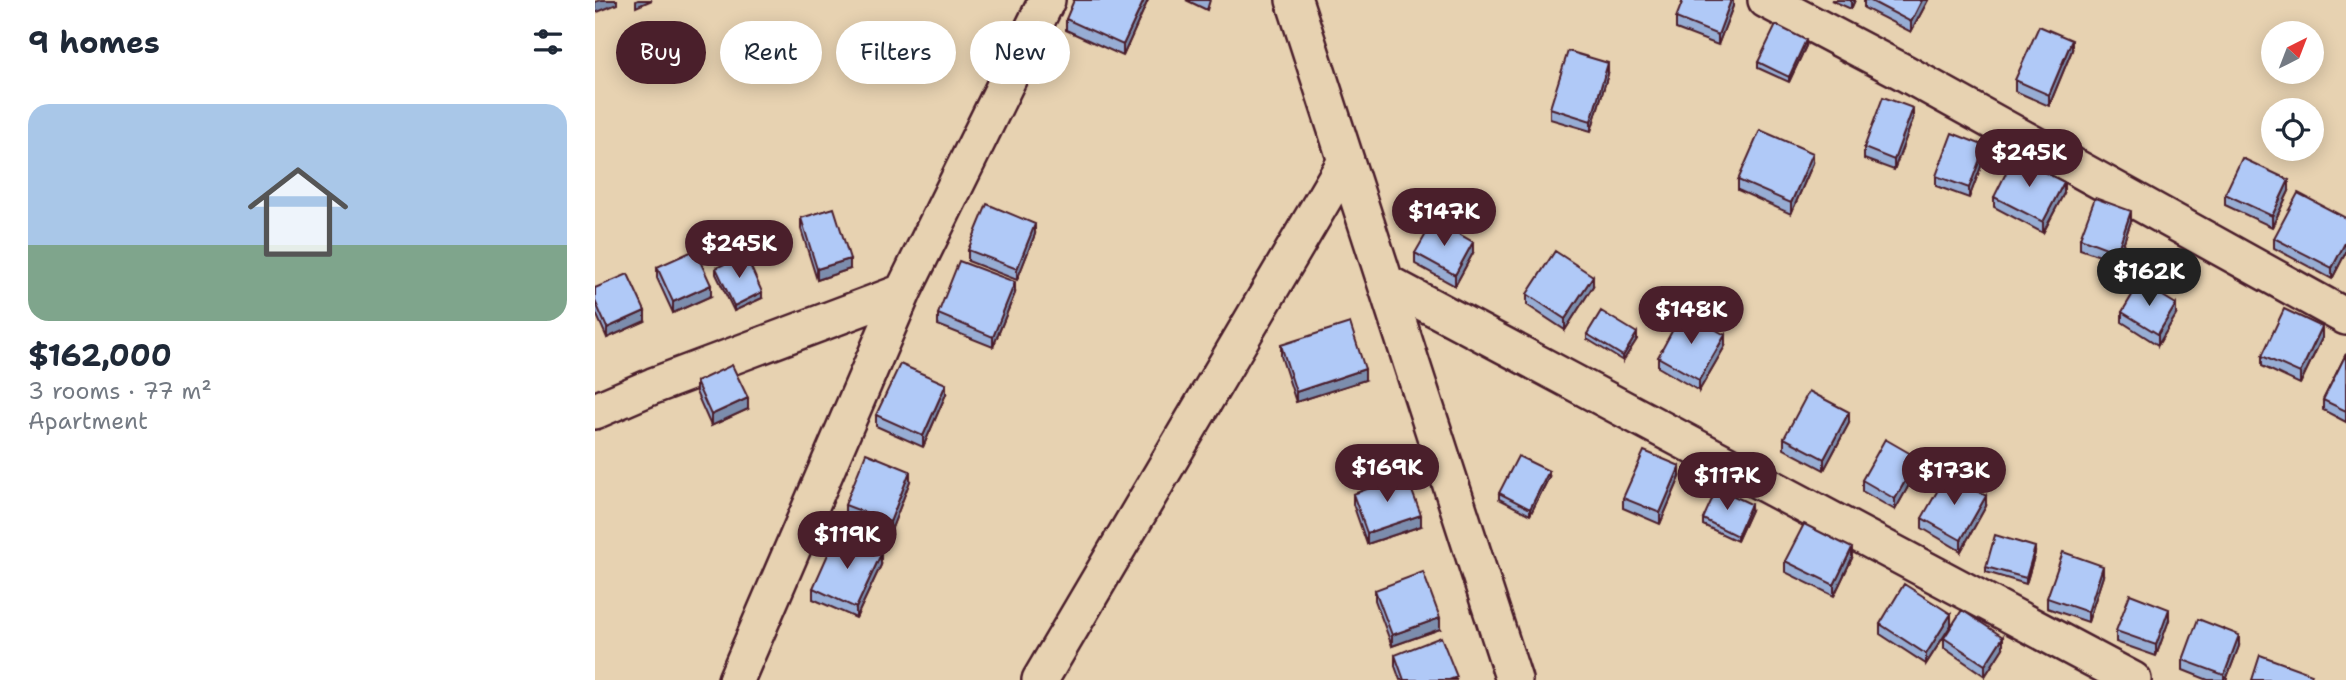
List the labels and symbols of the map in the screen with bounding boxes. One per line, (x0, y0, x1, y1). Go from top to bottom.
north arrow (2261, 21, 2324, 84)
pin: $245K (1980, 130, 2078, 189)
pin: $147K (1395, 188, 1493, 248)
pin: $245K (690, 220, 788, 280)
pin: $162K (2100, 248, 2198, 308)
pin: $148K (1642, 286, 1740, 346)
pin: $169K (1338, 444, 1436, 504)
pin: $173K (1905, 448, 2003, 507)
pin: $117K (1678, 452, 1776, 512)
pin: $119K (798, 512, 896, 571)

